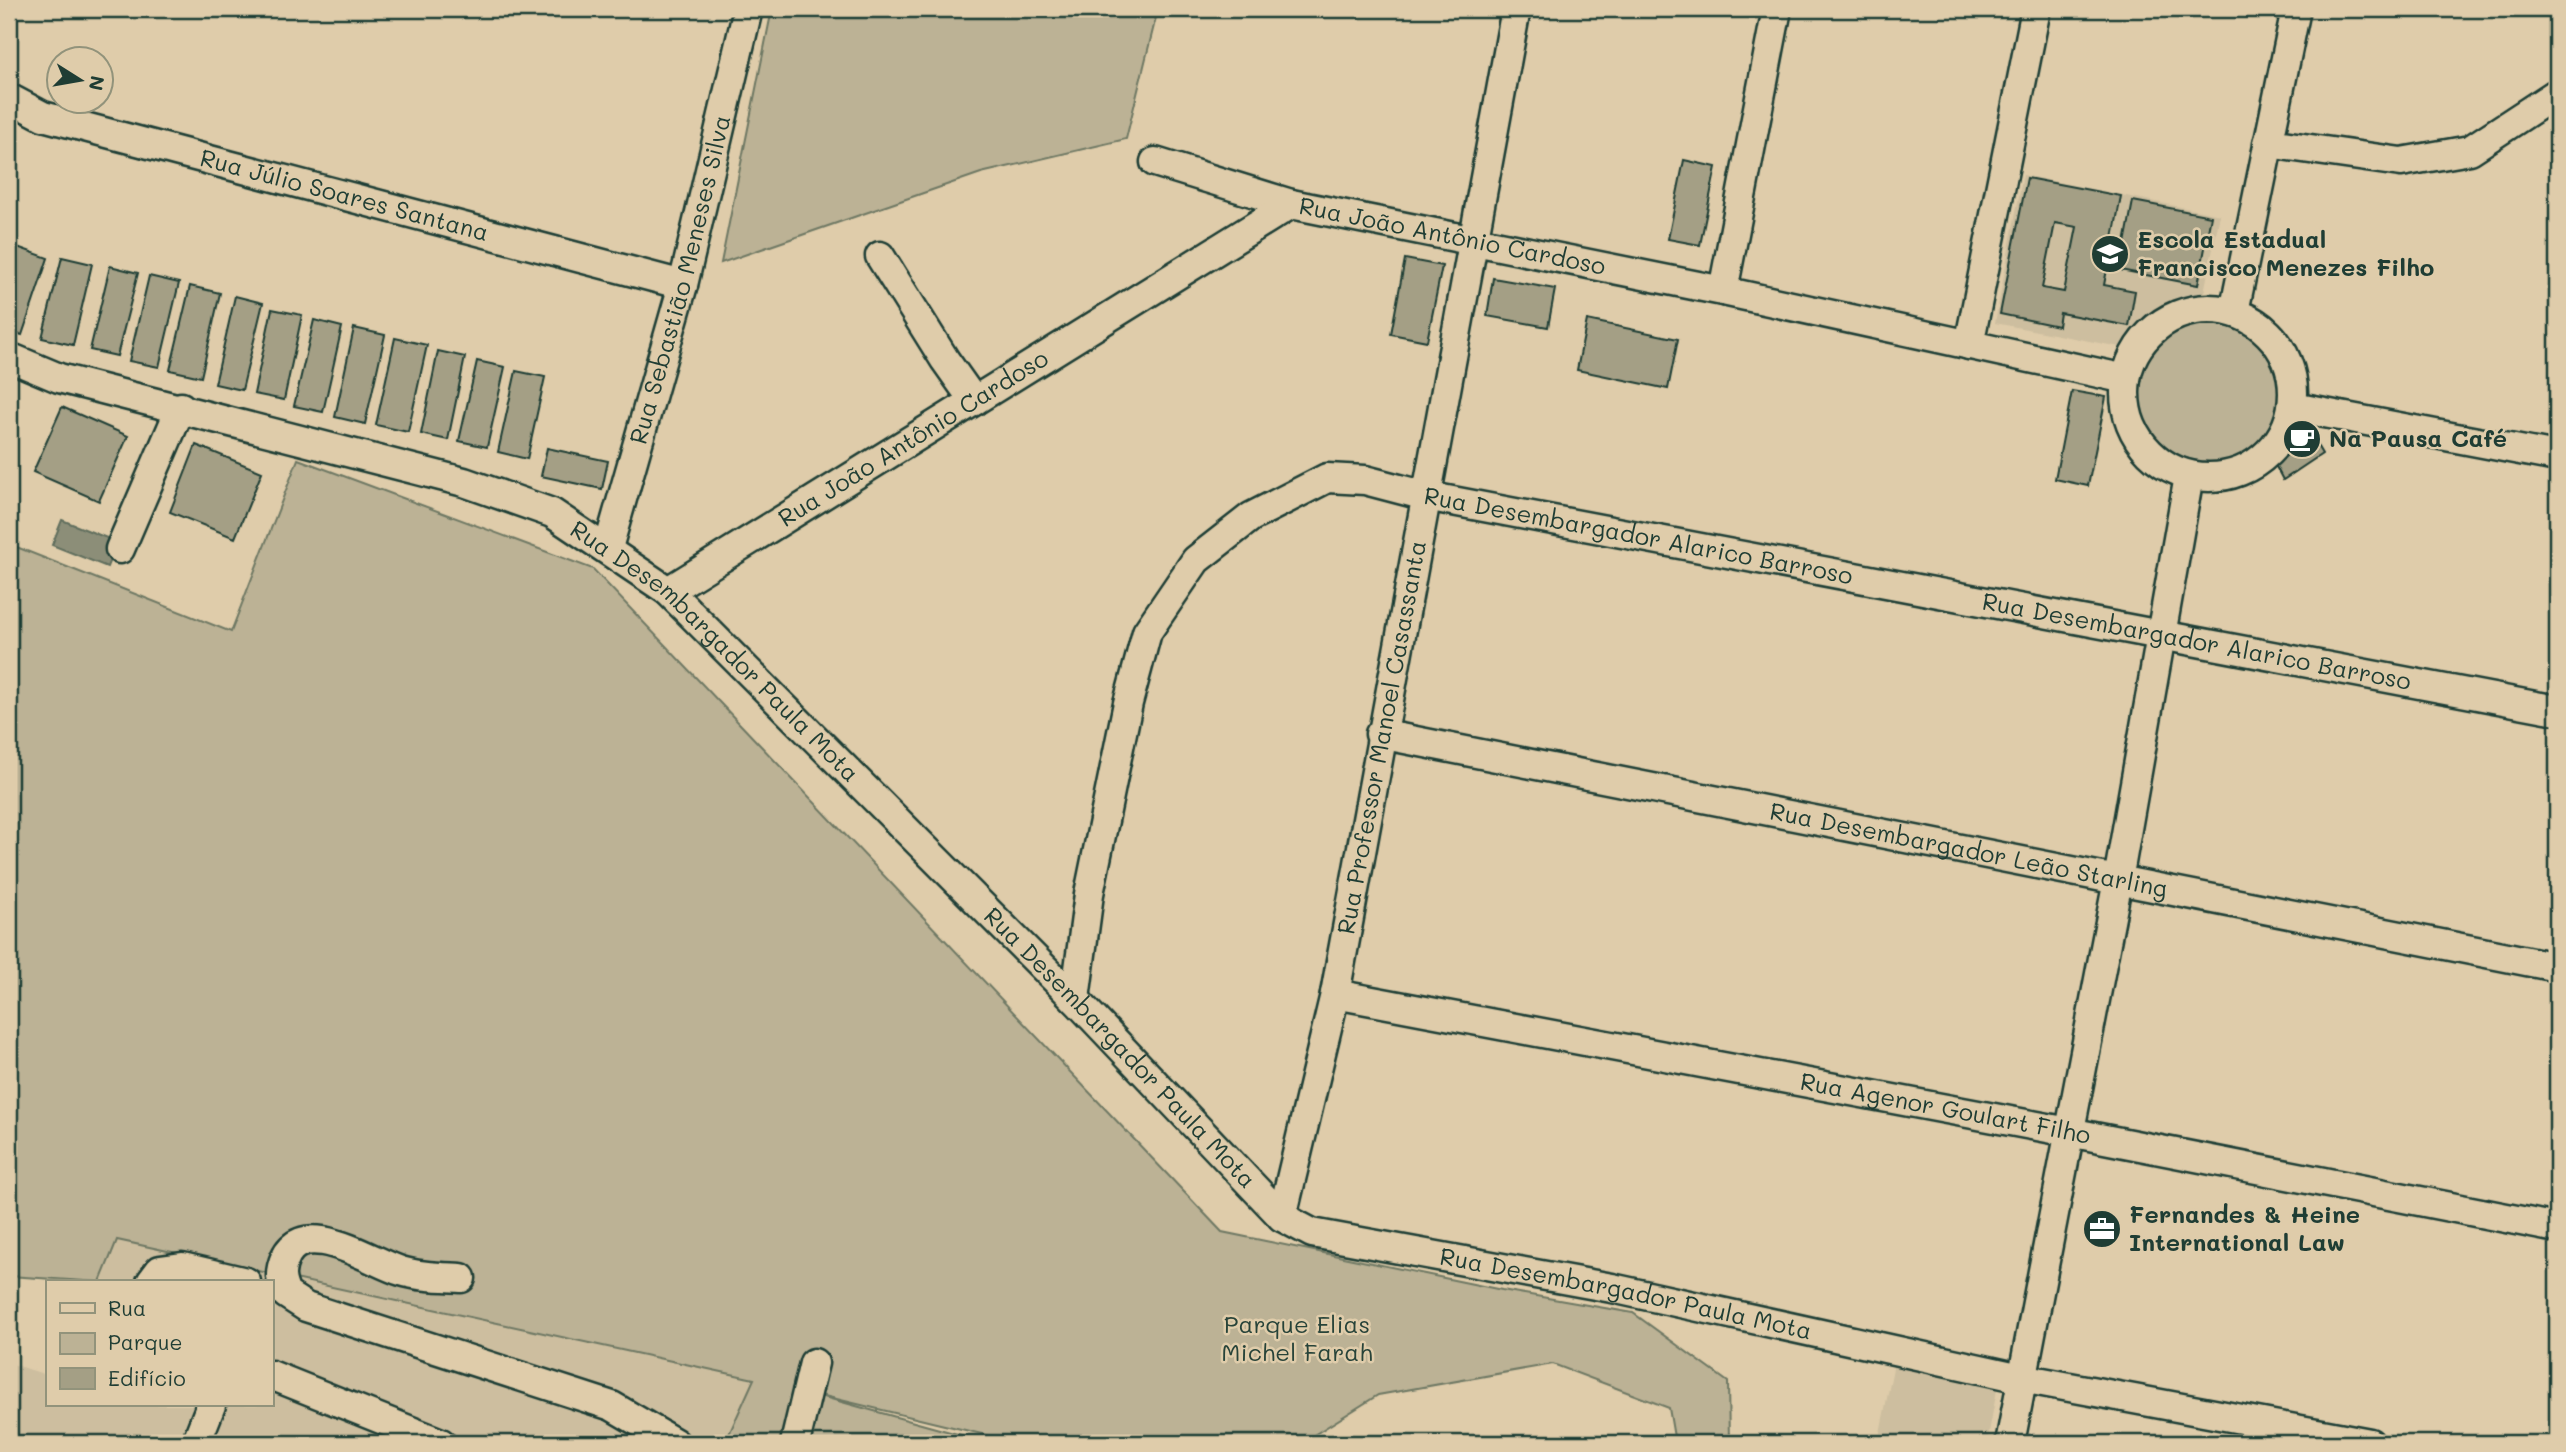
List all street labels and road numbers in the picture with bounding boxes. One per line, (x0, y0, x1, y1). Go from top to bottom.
street label: Rua Sebastião Meneses Silva (621, 112, 737, 447)
street label: Rua Júlio Soares Santana (197, 141, 492, 247)
street label: Rua João Antônio Cardoso (1297, 189, 1609, 281)
street label: Rua João Antônio Cardoso (772, 342, 1054, 533)
street label: Rua Desembargador Alarico Barroso (1422, 479, 1856, 590)
street label: Rua Desembargador Paula Mota (565, 513, 866, 788)
street label: Rua Professor Manoel Casassanta (1329, 538, 1432, 937)
street label: Rua Desembargador Alarico Barroso (1980, 585, 2414, 696)
street label: Rua Desembargador Leão Starling (1767, 795, 2170, 904)
street label: Rua Desembargador Paula Mota (978, 900, 1263, 1194)
street label: Rua Agenor Goulart Filho (1798, 1065, 2093, 1150)
street label: Rua Desembargador Paula Mota (1438, 1240, 1815, 1346)

